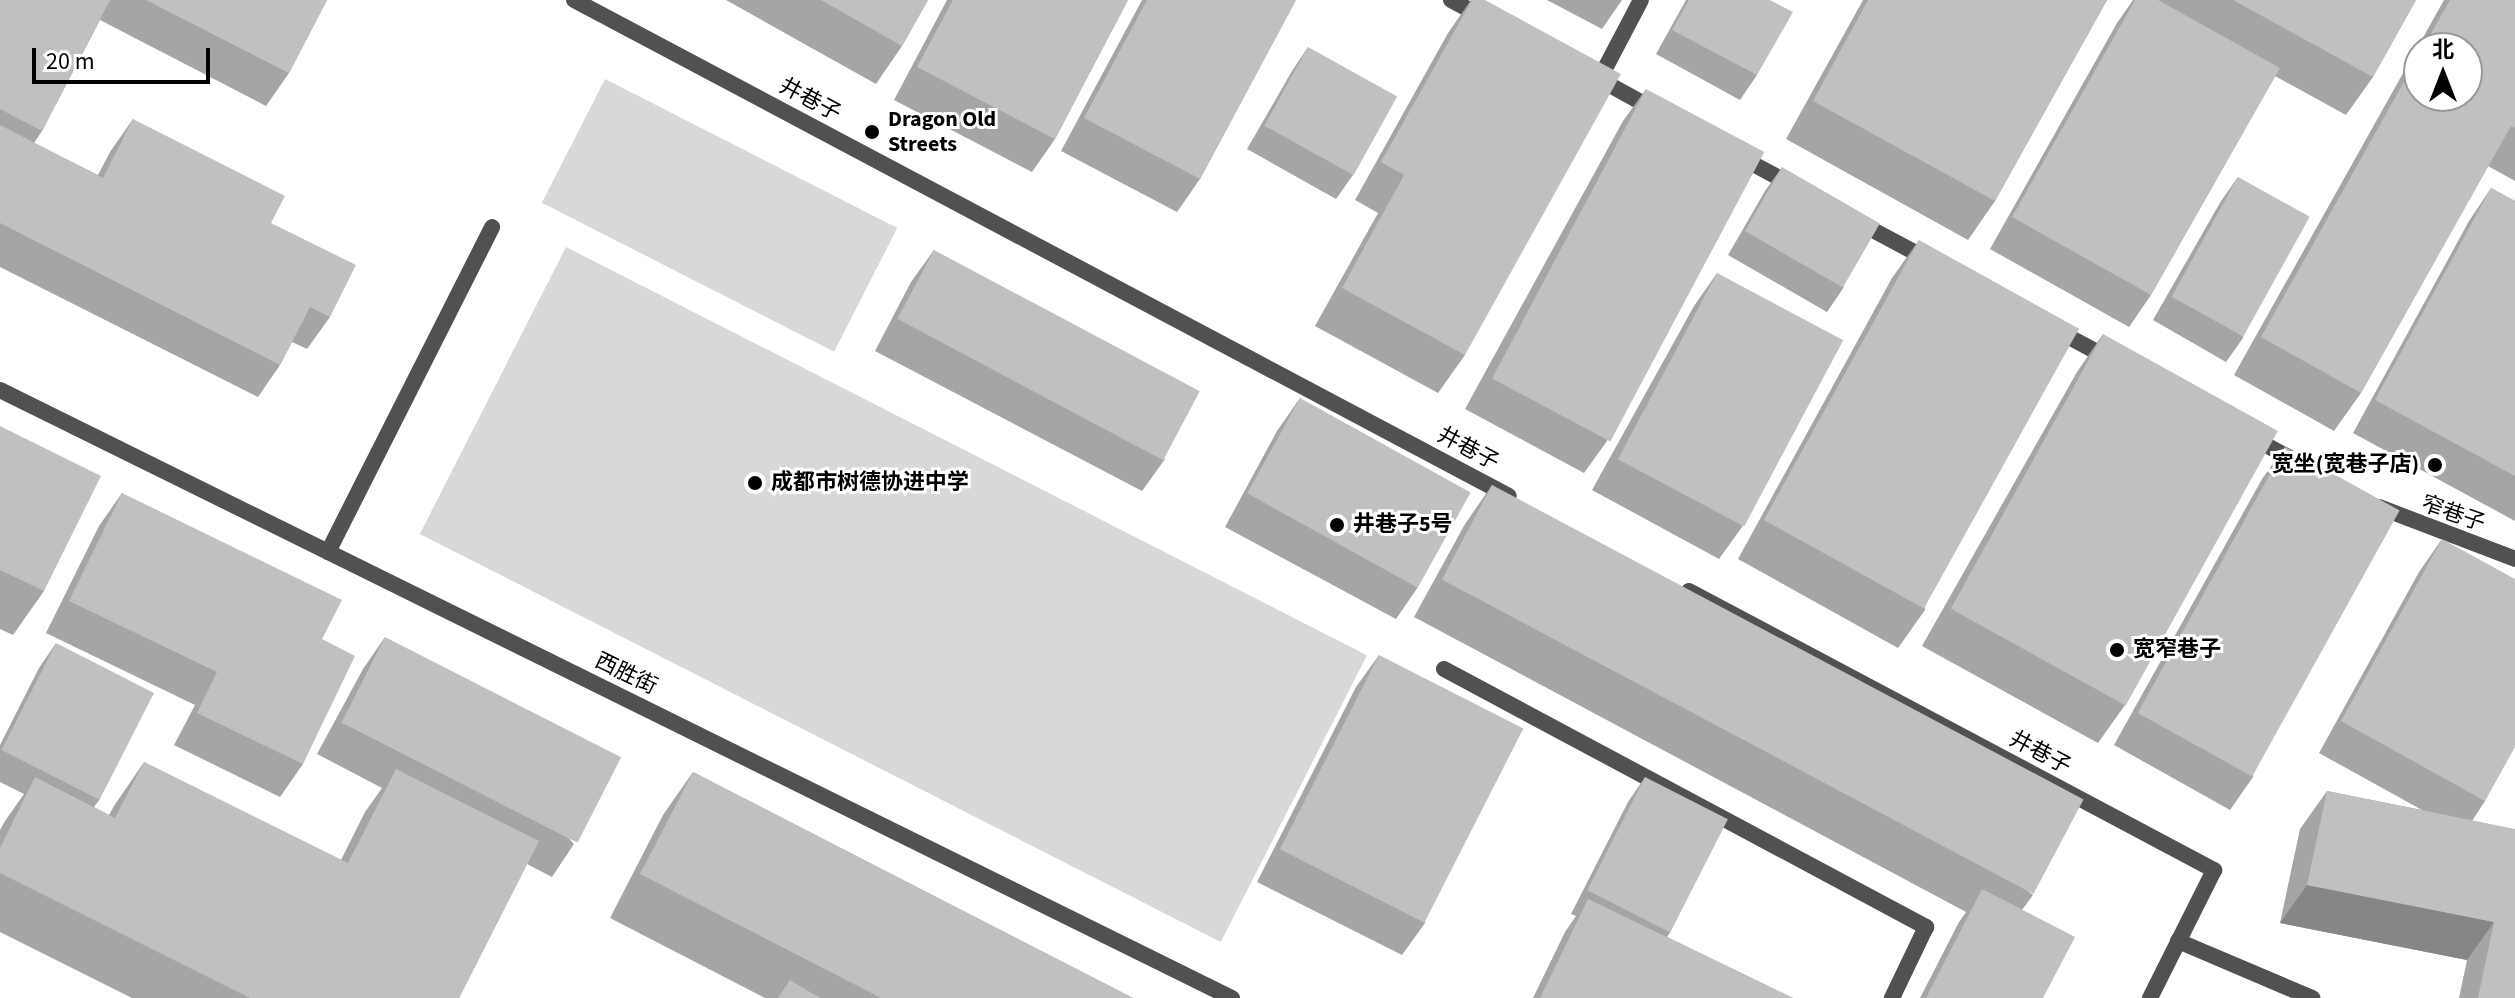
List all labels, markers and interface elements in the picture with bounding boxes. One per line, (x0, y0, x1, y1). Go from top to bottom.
scale bar (36, 32, 214, 82)
north arrow (2403, 32, 2483, 112)
text: 北 (2432, 34, 2454, 66)
text: 20 m (46, 44, 95, 79)
street label: 井巷子 (775, 73, 845, 127)
place label: Dragon Old Streets (888, 106, 996, 158)
marker: Dragon Old Streets (863, 123, 881, 141)
street label: 井巷子 (1433, 422, 1503, 476)
place label: 宽坐(宽巷子店) (2272, 452, 2419, 478)
marker: 宽坐(宽巷子店) (2426, 456, 2444, 474)
place label: 成都市树德协进中学 (771, 470, 969, 496)
marker: 成都市树德协进中学 (746, 474, 764, 492)
street label: 窄巷子 (2418, 491, 2488, 537)
place label: 井巷子5号 (1353, 512, 1453, 538)
marker: 井巷子5号 (1328, 516, 1346, 534)
place label: 宽窄巷子 (2133, 637, 2221, 663)
marker: 宽窄巷子 (2108, 641, 2126, 659)
street label: 西胜街 (591, 648, 661, 700)
street label: 井巷子 (2005, 726, 2075, 780)

